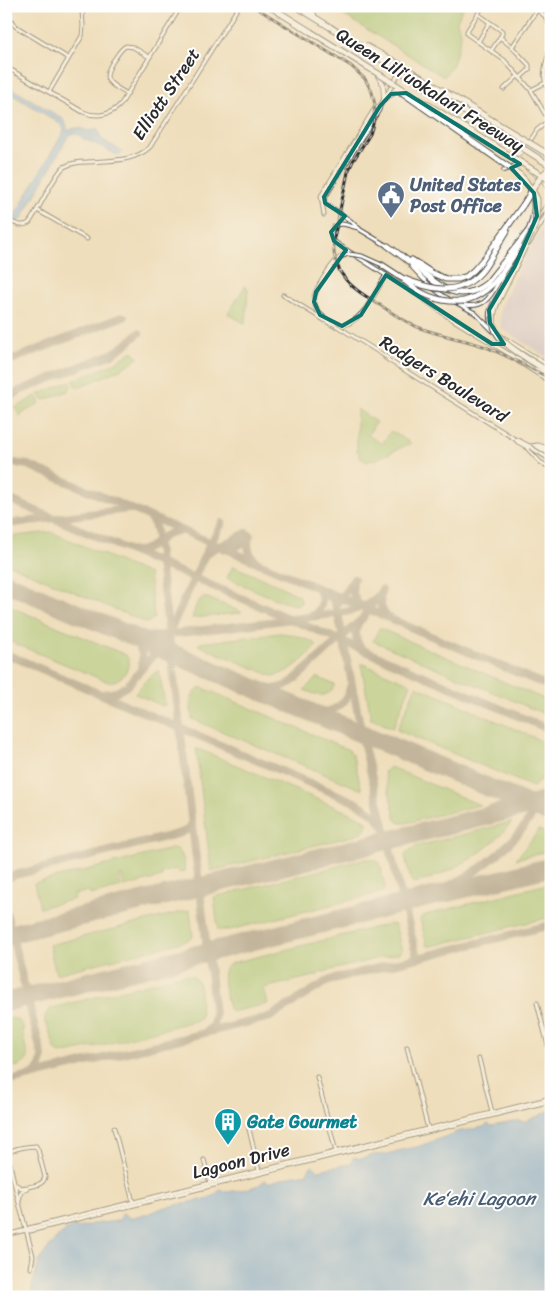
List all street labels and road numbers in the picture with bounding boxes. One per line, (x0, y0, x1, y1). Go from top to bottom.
street label: Queen Liliʻuokalani Freeway (330, 19, 531, 161)
street label: Elliott Street (123, 41, 209, 147)
street label: Rodgers Boulevard (373, 327, 516, 432)
street label: Lagoon Drive (189, 1133, 293, 1189)

